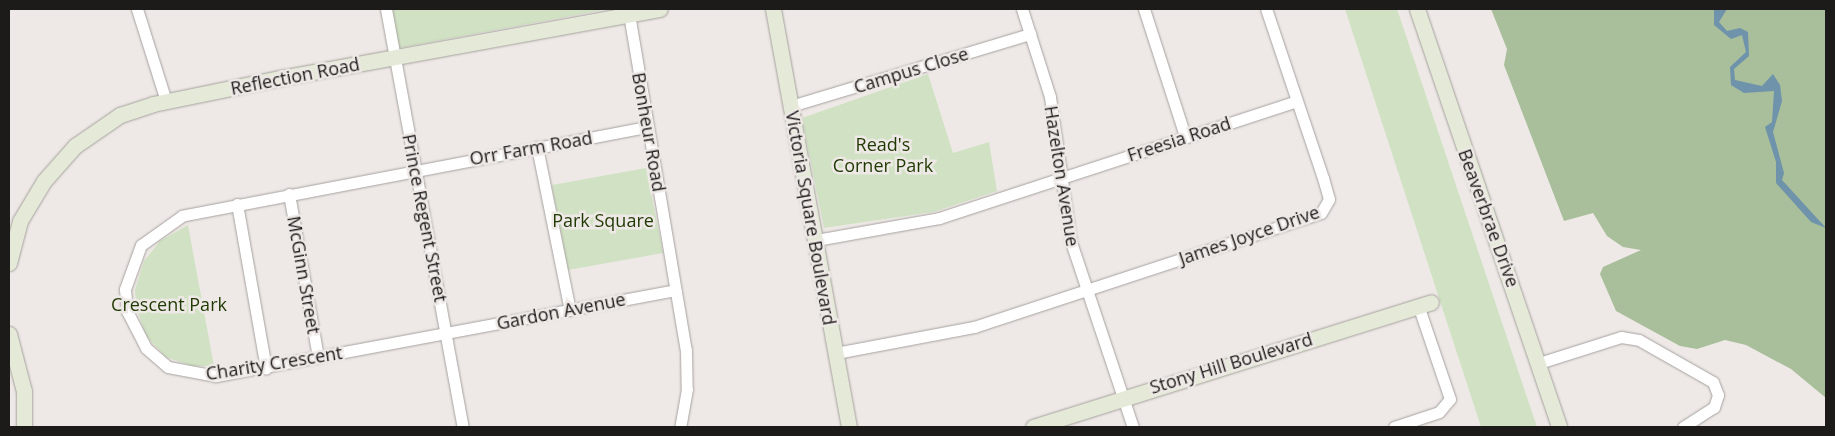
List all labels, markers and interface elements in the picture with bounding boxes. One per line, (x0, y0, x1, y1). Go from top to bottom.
street label: Campus Close (851, 42, 971, 98)
street label: Reflection Road (229, 53, 361, 99)
street label: Bonheur Road (628, 71, 670, 193)
street label: Hazelton Avenue (1040, 104, 1084, 248)
street label: Victoria Square Boulevard (781, 109, 841, 327)
street label: Freesia Road (1124, 112, 1234, 166)
street label: Orr Farm Road (468, 127, 594, 169)
street label: Prince Regent Street (398, 132, 452, 304)
park label: Read's Corner Park (833, 134, 933, 176)
street label: Beaverbrae Drive (1454, 146, 1524, 290)
street label: James Joyce Drive (1176, 201, 1322, 269)
park label: Park Square (552, 209, 654, 231)
street label: McGinn Street (283, 214, 325, 336)
street label: Gardon Avenue (495, 288, 627, 334)
park label: Crescent Park (111, 293, 227, 315)
street label: Stony Hill Boulevard (1147, 328, 1315, 398)
street label: Charity Crescent (204, 342, 344, 384)

